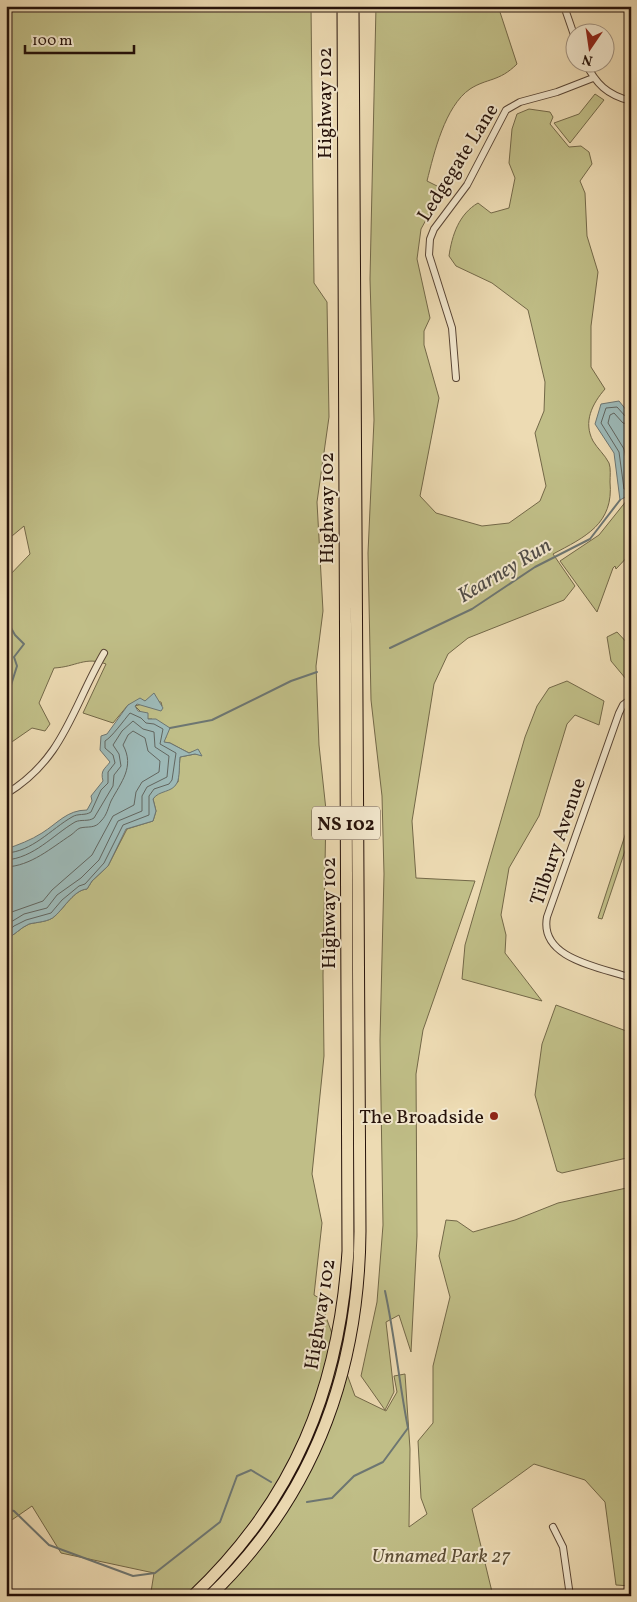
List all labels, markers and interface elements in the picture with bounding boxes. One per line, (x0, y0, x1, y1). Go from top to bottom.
scale bar (25, 22, 134, 54)
north arrow (564, 22, 614, 72)
text: 100 m (32, 31, 72, 52)
street label: Highway 102 (312, 47, 340, 159)
text: N (580, 49, 595, 70)
street label: Ledgegate Lane (411, 99, 506, 227)
street label: Highway 102 (314, 452, 342, 564)
water label: Kearney Run (452, 532, 557, 611)
street label: Tilbury Avenue (524, 774, 594, 909)
road number: NS 102 (312, 806, 380, 840)
street label: Highway 102 (316, 857, 344, 969)
place label: The Broadside (359, 1104, 484, 1132)
marker: The Broadside (488, 1110, 500, 1122)
street label: Highway 102 (298, 1257, 344, 1372)
park label: Unnamed Park 27 (372, 1543, 511, 1571)

